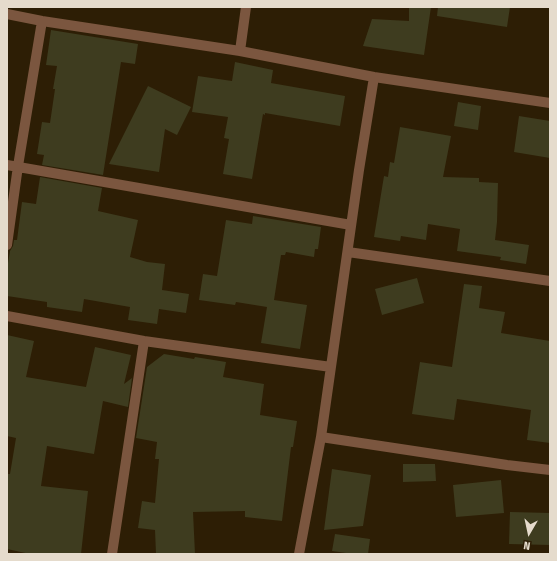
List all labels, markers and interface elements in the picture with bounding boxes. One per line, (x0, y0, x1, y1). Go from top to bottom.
north arrow (509, 513, 549, 553)
text: N (523, 538, 531, 552)

